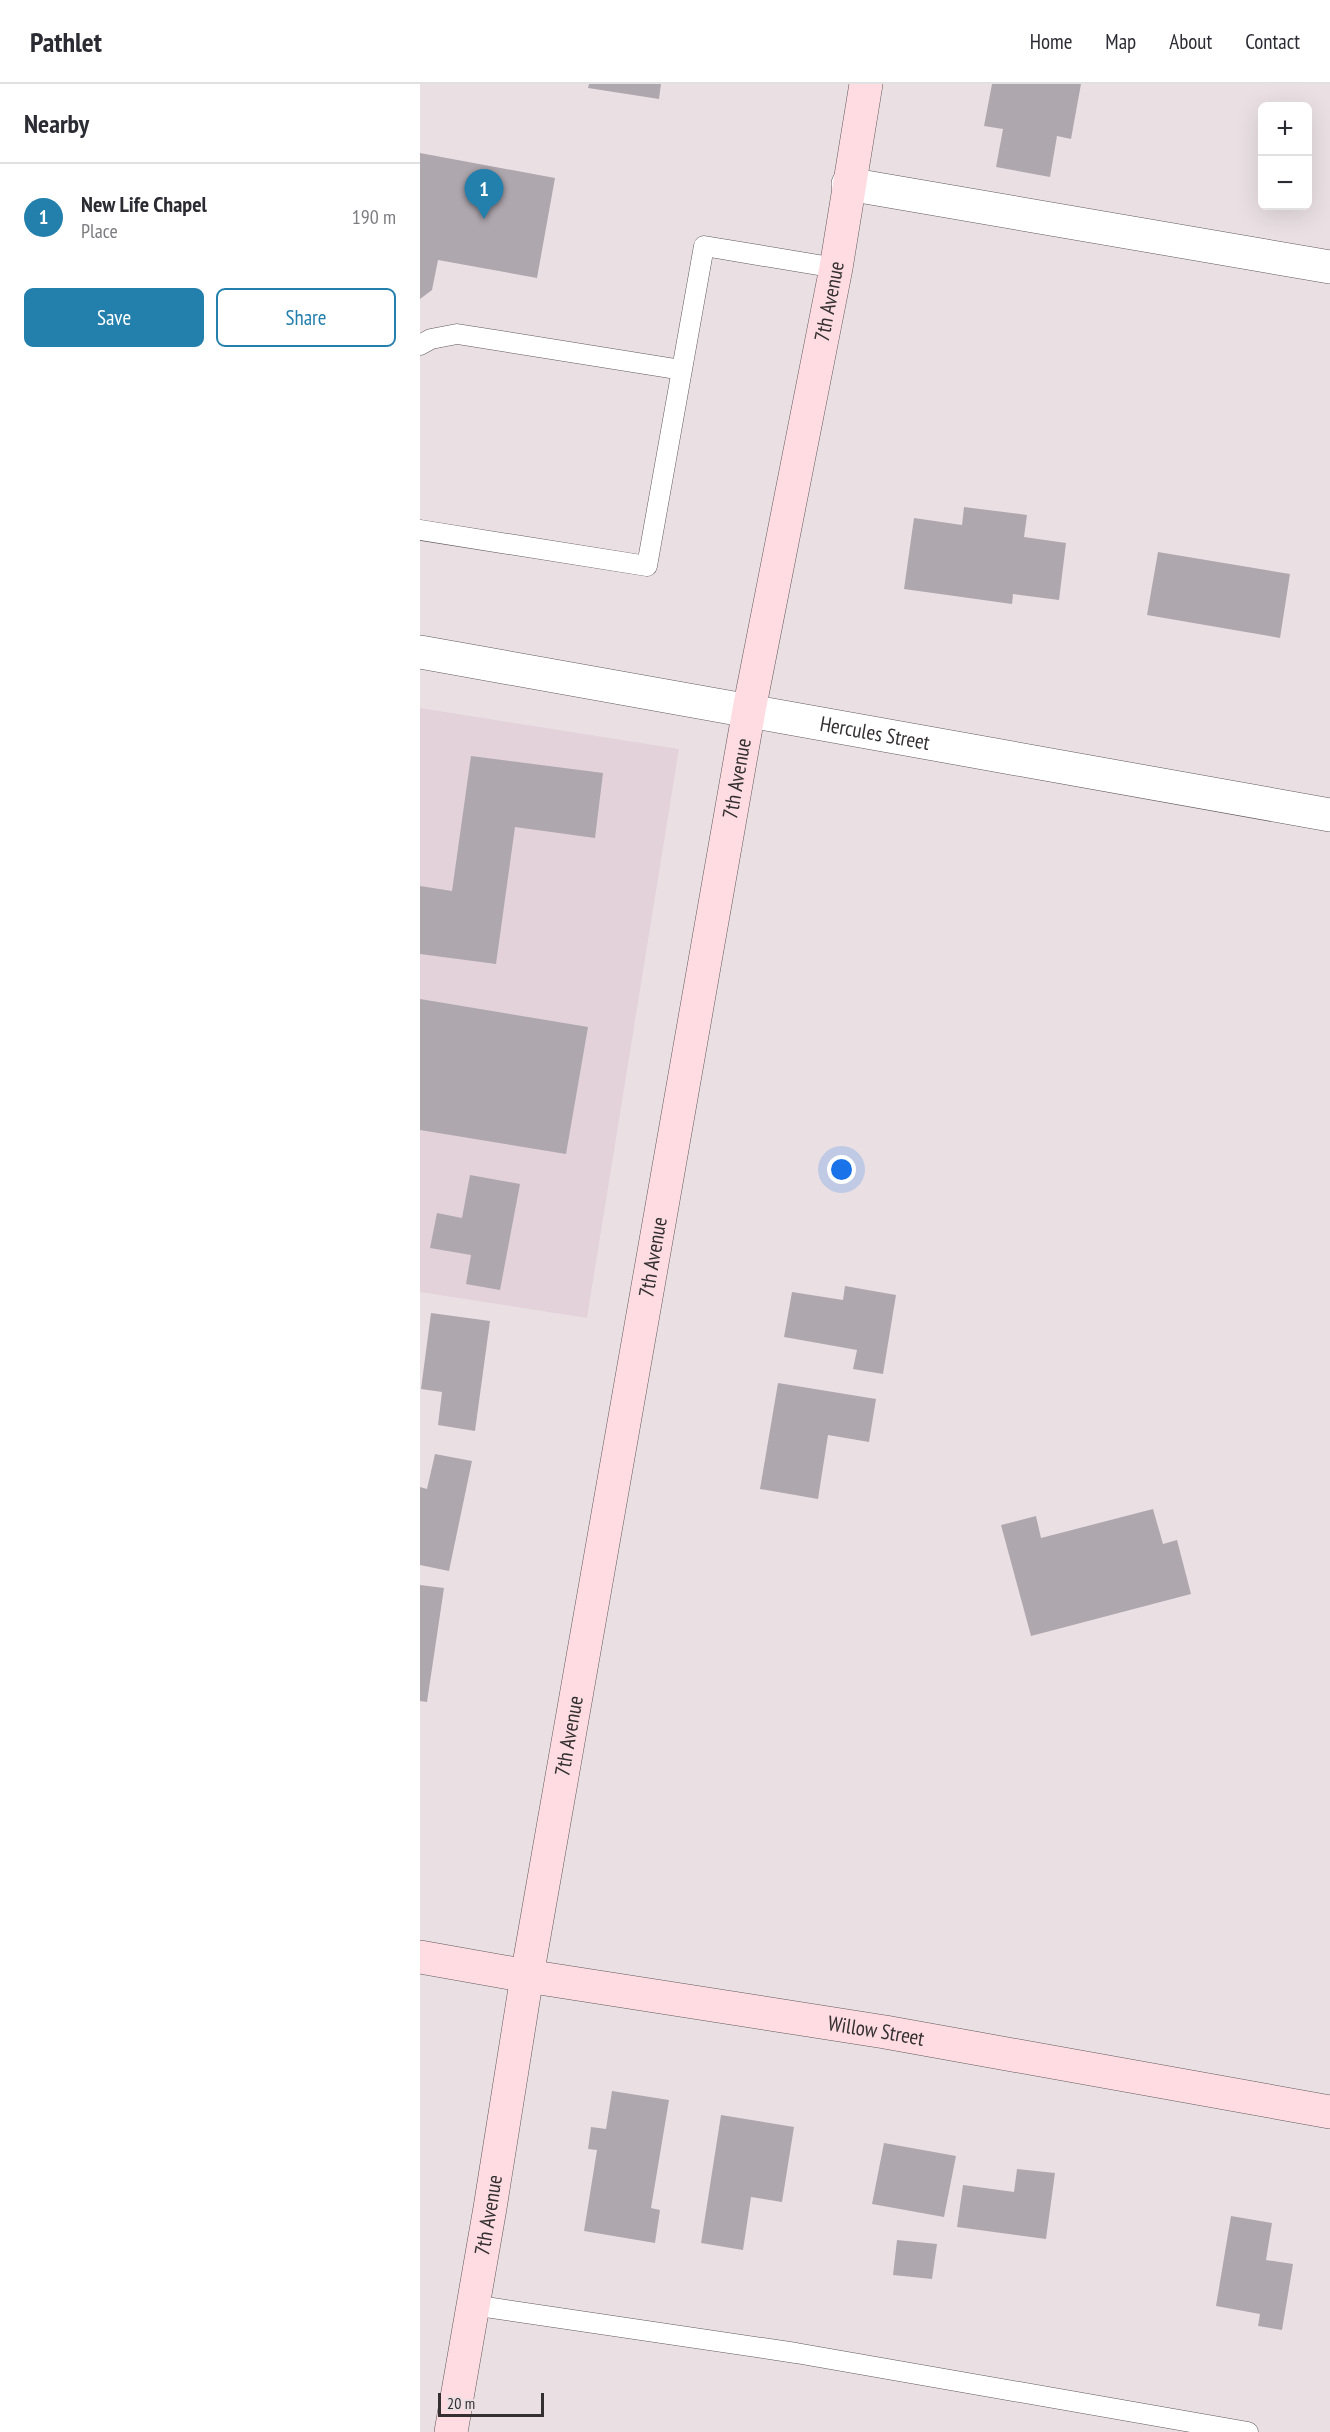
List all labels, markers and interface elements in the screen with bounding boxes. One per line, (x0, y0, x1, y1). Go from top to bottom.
text: Pathlet (30, 23, 102, 60)
text: Home (1030, 28, 1072, 55)
text: Map (1105, 28, 1136, 55)
text: About (1169, 28, 1212, 55)
text: Contact (1245, 28, 1300, 55)
map controls (1258, 102, 1312, 210)
button: + (1258, 102, 1312, 156)
text: Nearby (24, 107, 89, 140)
button: − (1258, 156, 1312, 210)
pin: 1 (464, 170, 504, 219)
text: New Life Chapel (81, 190, 207, 218)
text: 1 (39, 204, 48, 230)
text: 190 m (352, 204, 396, 230)
text: Place (81, 218, 118, 244)
street label: 7th Avenue (808, 259, 850, 344)
button: Save (24, 288, 204, 347)
button: Share (216, 288, 396, 347)
street label: Hercules Street (818, 710, 932, 756)
street label: 7th Avenue (716, 736, 757, 821)
your location (827, 1155, 856, 1184)
street label: 7th Avenue (632, 1215, 673, 1300)
street label: 7th Avenue (548, 1693, 589, 1778)
street label: Willow Street (826, 2009, 927, 2052)
street label: 7th Avenue (468, 2173, 508, 2258)
scale bar (438, 2390, 544, 2418)
text: 20 m (447, 2393, 475, 2413)

